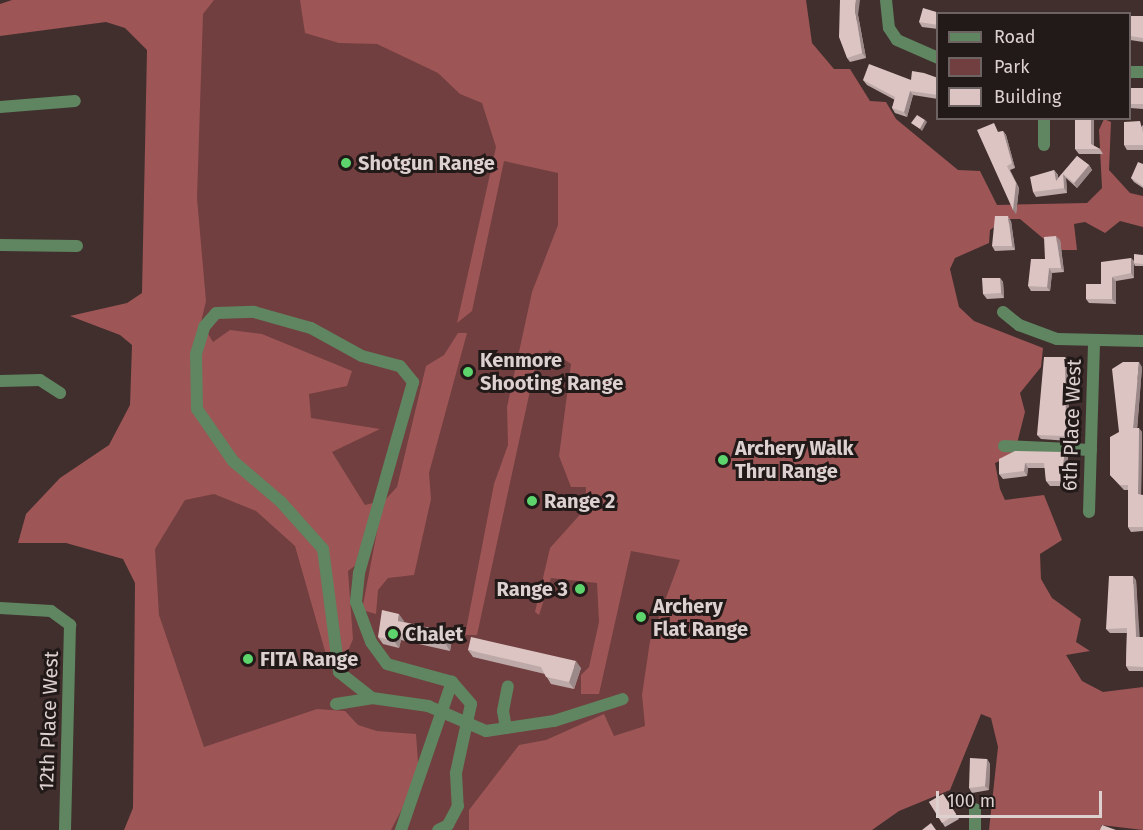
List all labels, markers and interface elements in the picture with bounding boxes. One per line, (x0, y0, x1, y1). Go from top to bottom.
legend (936, 12, 1131, 120)
text: Road (994, 26, 1036, 48)
text: Park (994, 56, 1029, 78)
text: Building (994, 86, 1061, 108)
place label: Shotgun Range (358, 151, 495, 175)
marker: Shotgun Range (339, 156, 353, 170)
place label: Kenmore Shooting Range (480, 348, 623, 395)
street label: 6th Place West (1058, 359, 1086, 491)
marker: Kenmore Shooting Range (461, 365, 475, 379)
place label: Archery Walk Thru Range (735, 436, 854, 483)
marker: Archery Walk Thru Range (716, 453, 730, 467)
place label: Range 2 (544, 489, 615, 513)
marker: Range 2 (525, 494, 539, 508)
place label: Range 3 (497, 577, 568, 601)
marker: Range 3 (573, 582, 587, 596)
place label: Archery Flat Range (653, 594, 748, 641)
marker: Archery Flat Range (634, 610, 648, 624)
place label: Chalet (405, 622, 463, 646)
marker: Chalet (386, 627, 400, 641)
place label: FITA Range (260, 647, 358, 671)
street label: 12th Place West (35, 651, 63, 791)
marker: FITA Range (241, 652, 255, 666)
scale bar (939, 779, 1106, 817)
text: 100 m (947, 790, 995, 812)

